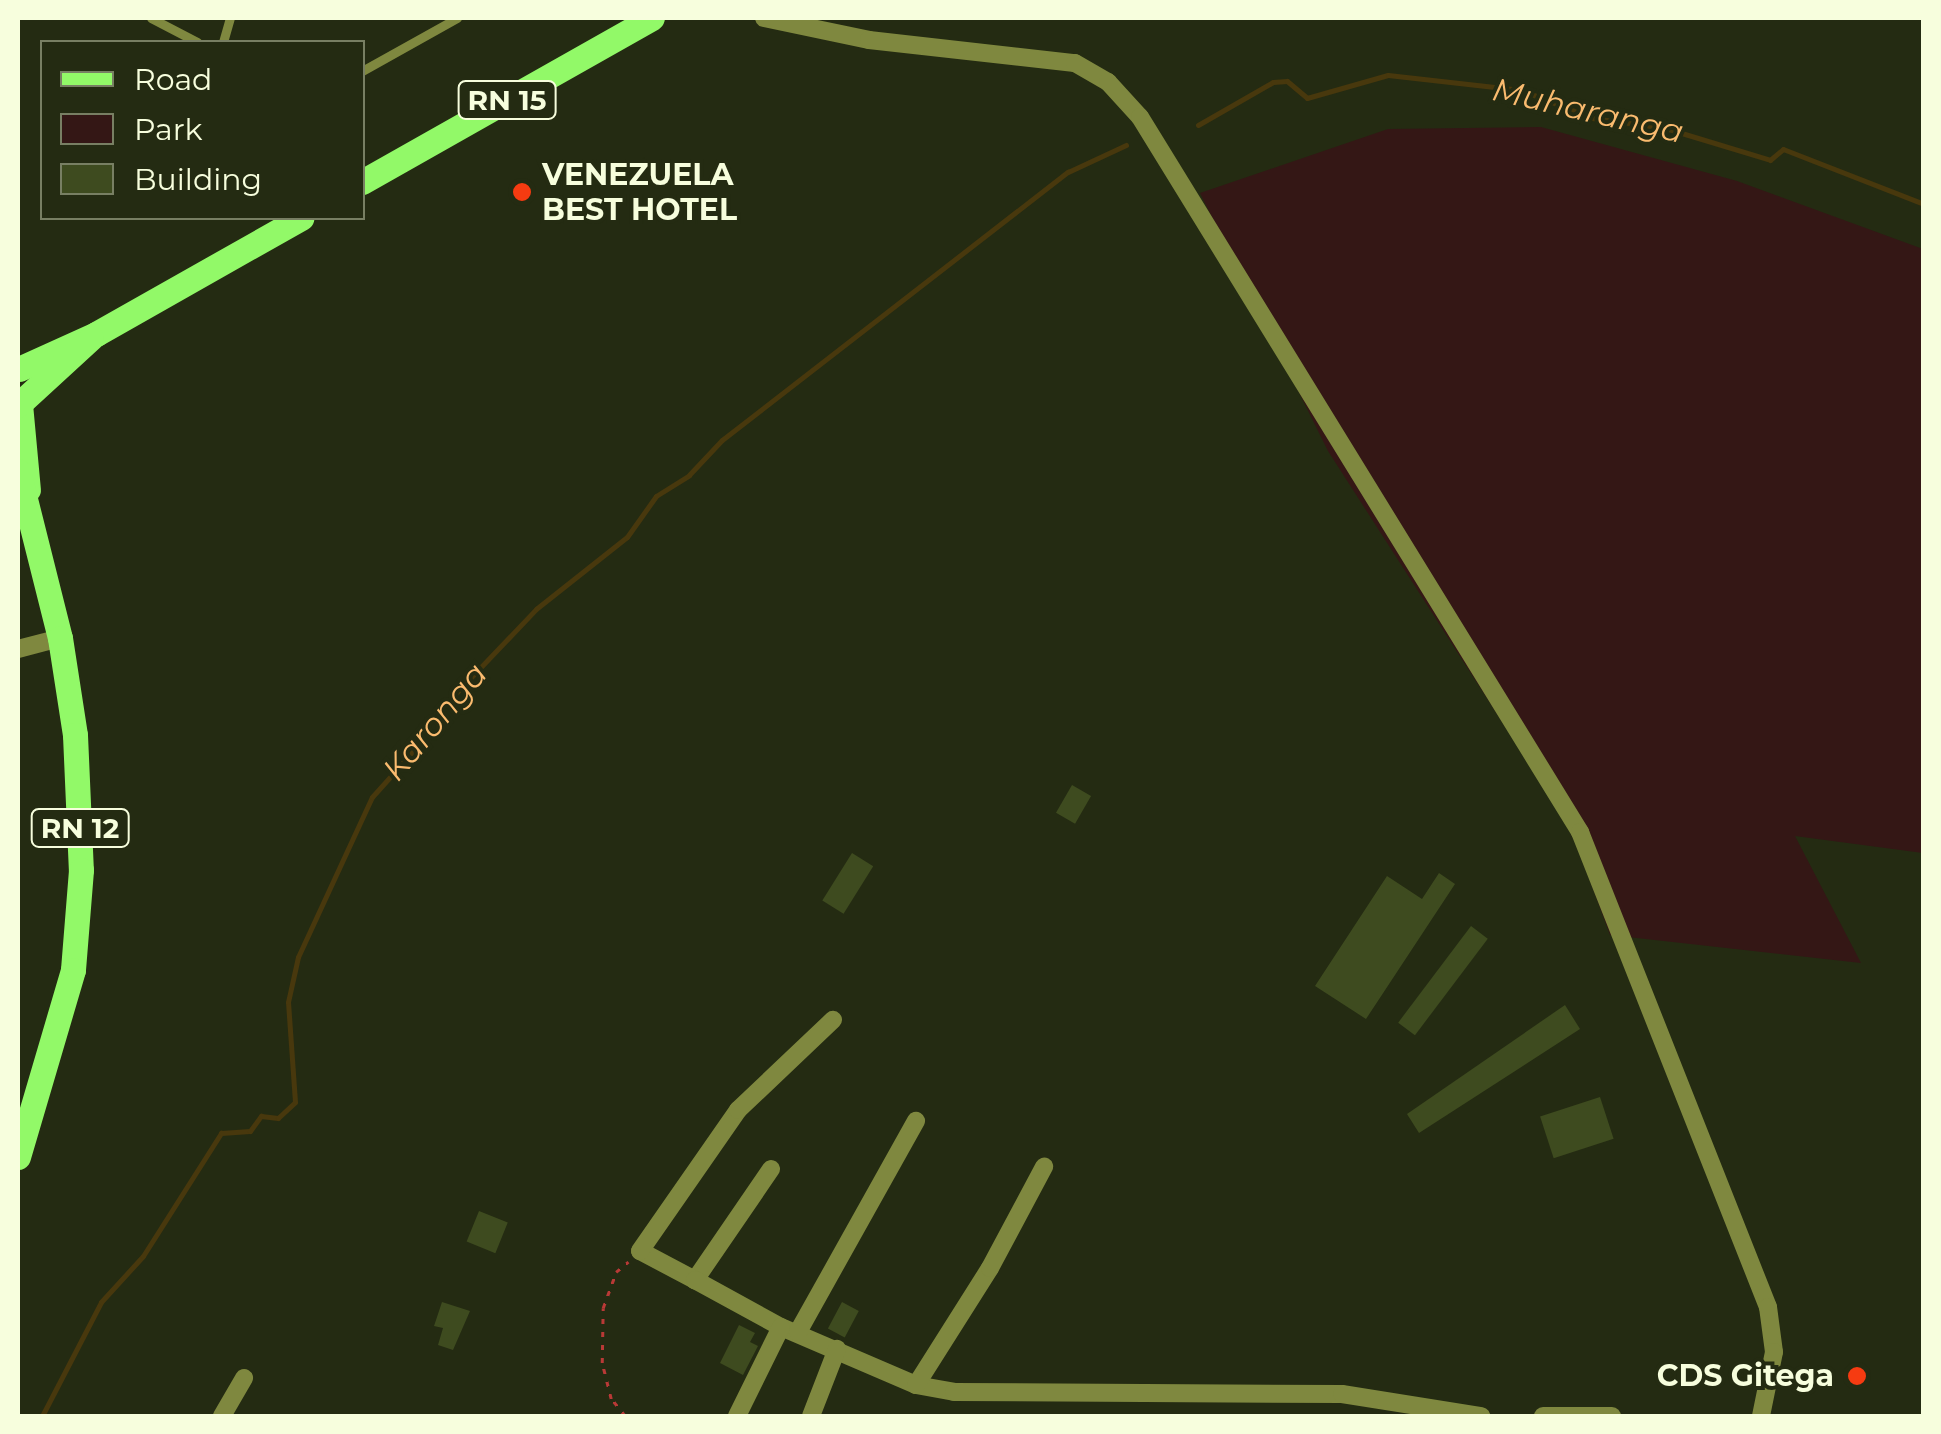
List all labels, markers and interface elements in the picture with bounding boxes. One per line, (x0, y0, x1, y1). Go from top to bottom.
legend (40, 40, 365, 220)
text: Road (134, 61, 212, 98)
water label: Muharanga (1489, 70, 1687, 152)
road number: RN 15 (457, 77, 557, 123)
text: Park (134, 111, 203, 148)
place label: VENEZUELA BEST HOTEL (542, 157, 737, 228)
text: Building (134, 161, 262, 198)
marker: VENEZUELA BEST HOTEL (511, 181, 533, 203)
water label: Karonga (375, 655, 495, 789)
road number: RN 12 (30, 805, 130, 851)
place label: CDS Gitega (1657, 1358, 1834, 1394)
marker: CDS Gitega (1844, 1363, 1870, 1389)

